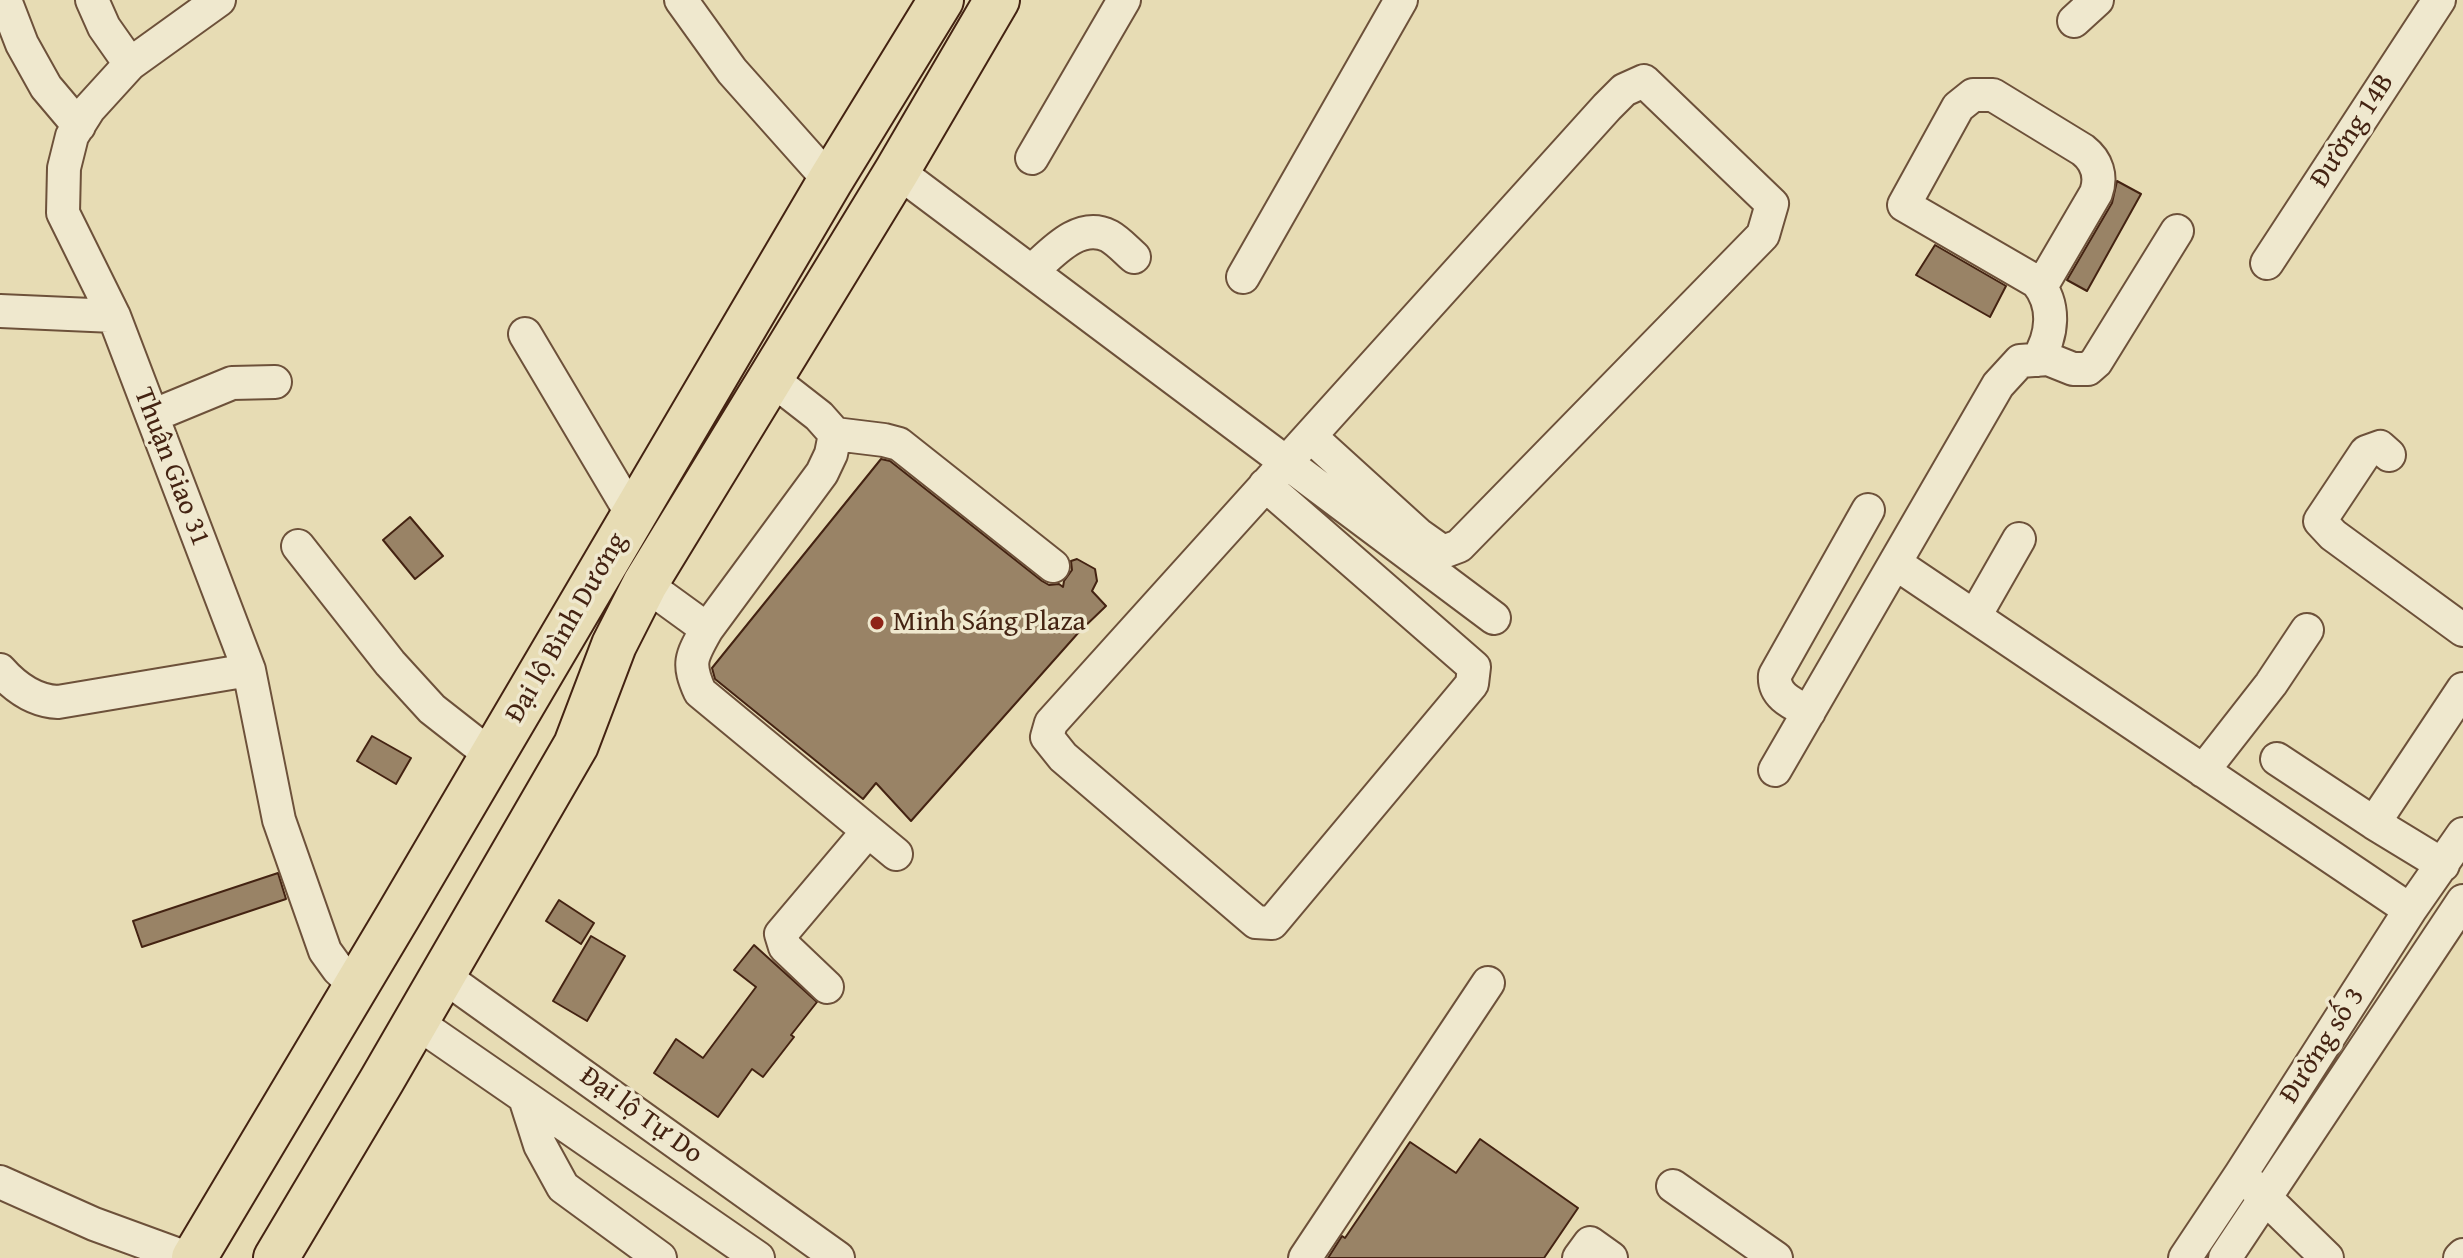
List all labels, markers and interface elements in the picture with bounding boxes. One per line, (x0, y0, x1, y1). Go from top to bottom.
street label: Đường 14B (2304, 68, 2402, 194)
street label: Thuận Giao 31 (125, 383, 217, 551)
street label: Đại lộ Bình Dương (499, 527, 635, 729)
place label: Minh Sáng Plaza (893, 606, 1086, 640)
marker: Minh Sáng Plaza (868, 614, 886, 632)
street label: Đường số 3 (2273, 982, 2373, 1110)
street label: Đại lộ Tự Do (573, 1060, 709, 1172)

